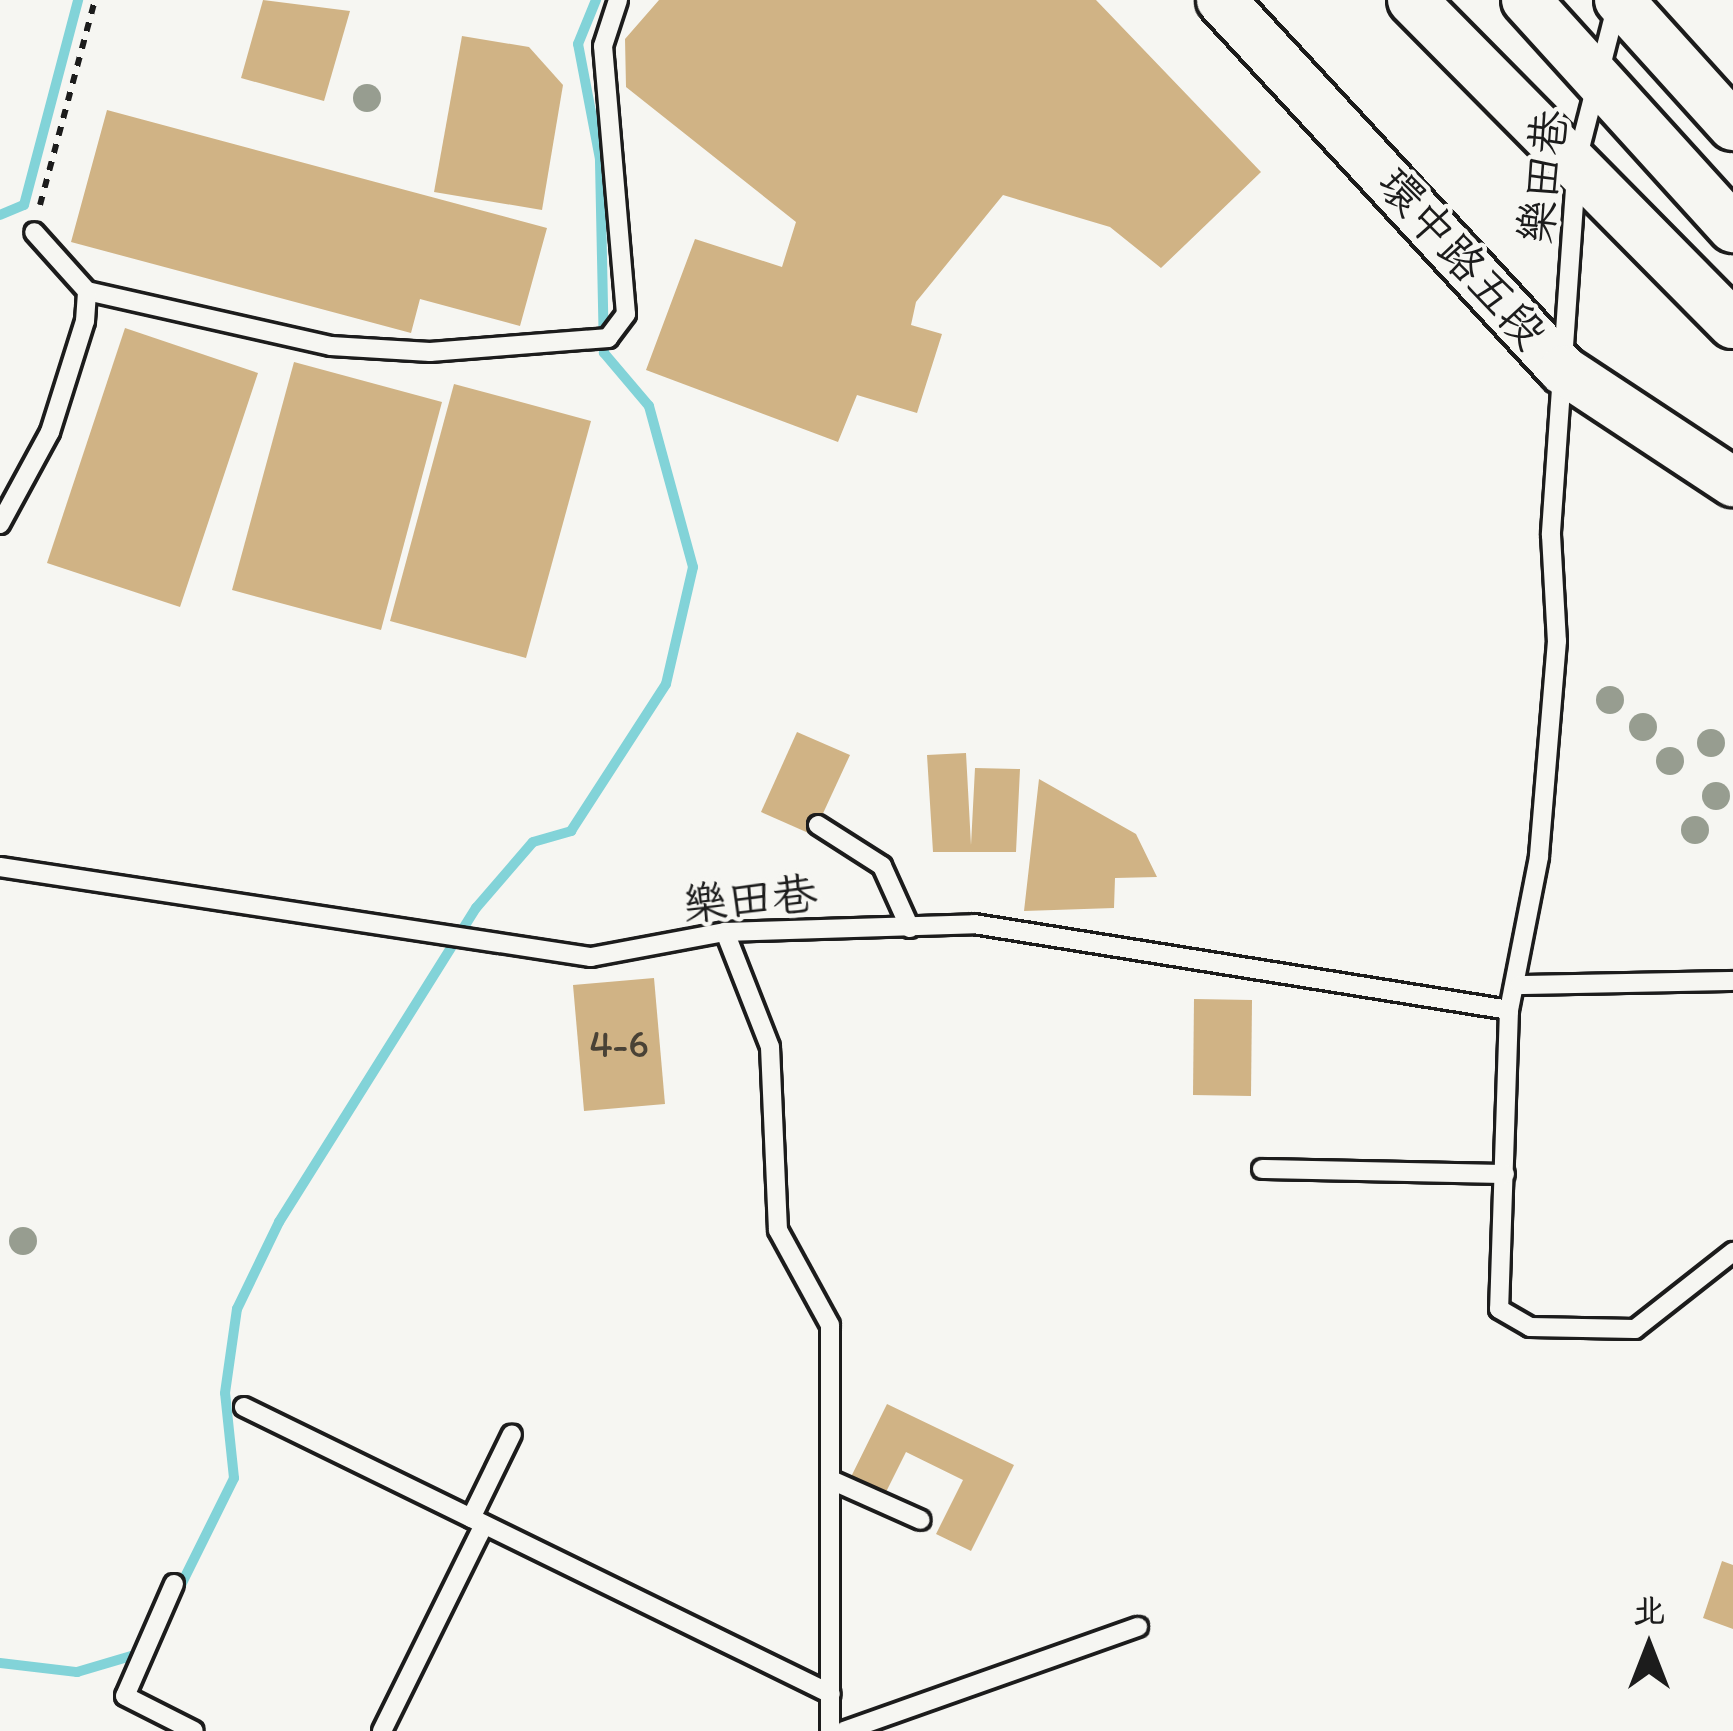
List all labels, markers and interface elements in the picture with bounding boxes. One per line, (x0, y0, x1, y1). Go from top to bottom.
street label: 樂田巷 (1508, 107, 1578, 247)
street label: 環中路五段 (1367, 156, 1557, 360)
street label: 樂田巷 (680, 866, 820, 932)
house number: 4-6 (589, 1021, 649, 1067)
north arrow (1589, 1587, 1709, 1707)
text: 北 (1633, 1591, 1666, 1630)

